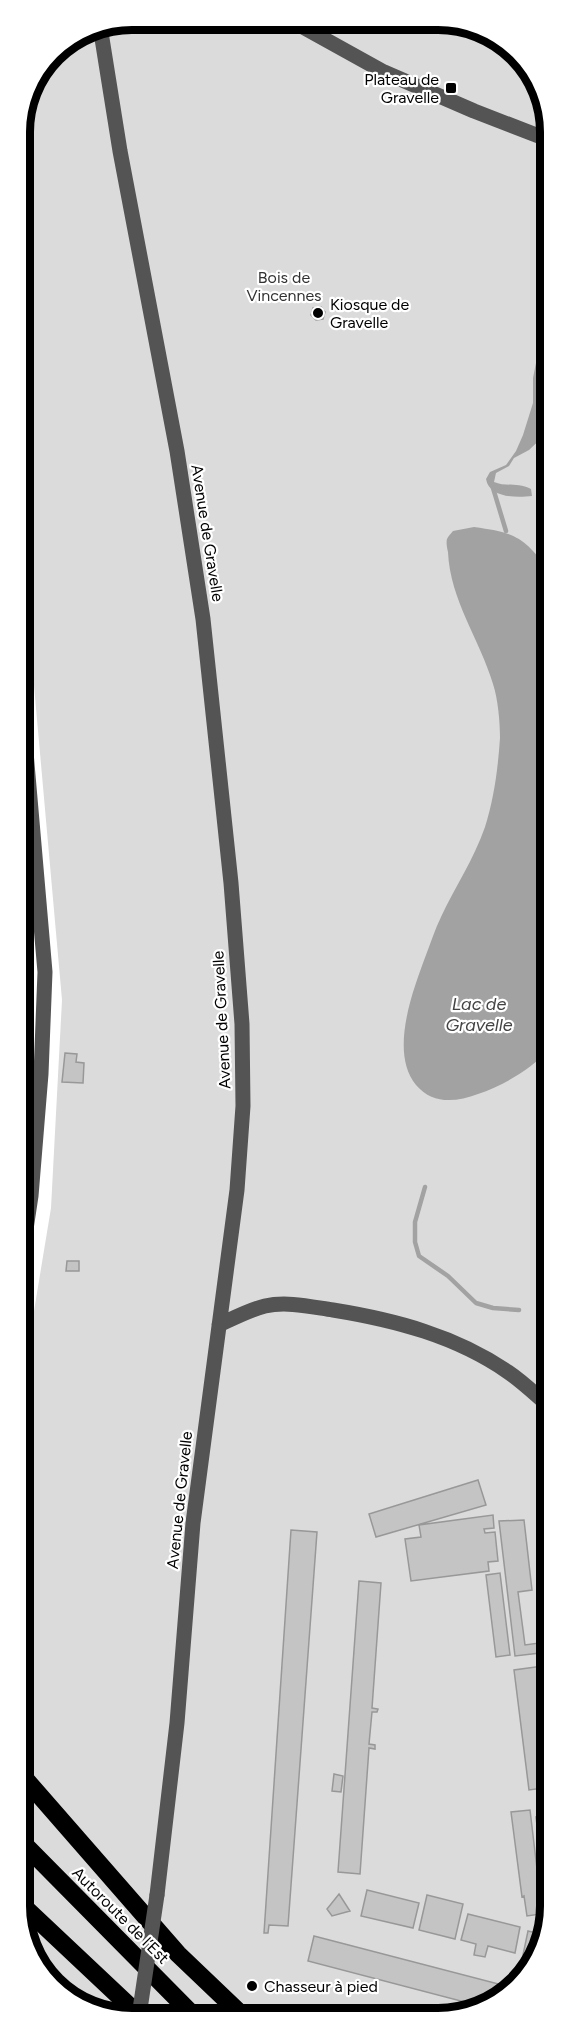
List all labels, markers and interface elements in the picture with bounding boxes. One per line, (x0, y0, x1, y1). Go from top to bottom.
place label: Plateau de Gravelle (364, 70, 439, 107)
marker: Plateau de Gravelle (444, 81, 458, 95)
park label: Bois de Vincennes (246, 268, 322, 305)
place label: Kiosque de Gravelle (330, 295, 409, 332)
marker: Kiosque de Gravelle (311, 306, 325, 320)
street label: Avenue de Gravelle (187, 463, 228, 603)
street label: Avenue de Gravelle (208, 950, 235, 1090)
water label: Lac de Gravelle (445, 993, 513, 1036)
street label: Avenue de Gravelle (163, 1430, 196, 1570)
street label: Autoroute de l’Est (68, 1863, 173, 1968)
place label: Chasseur à pied (264, 1977, 378, 1996)
marker: Chasseur à pied (245, 1979, 259, 1993)

